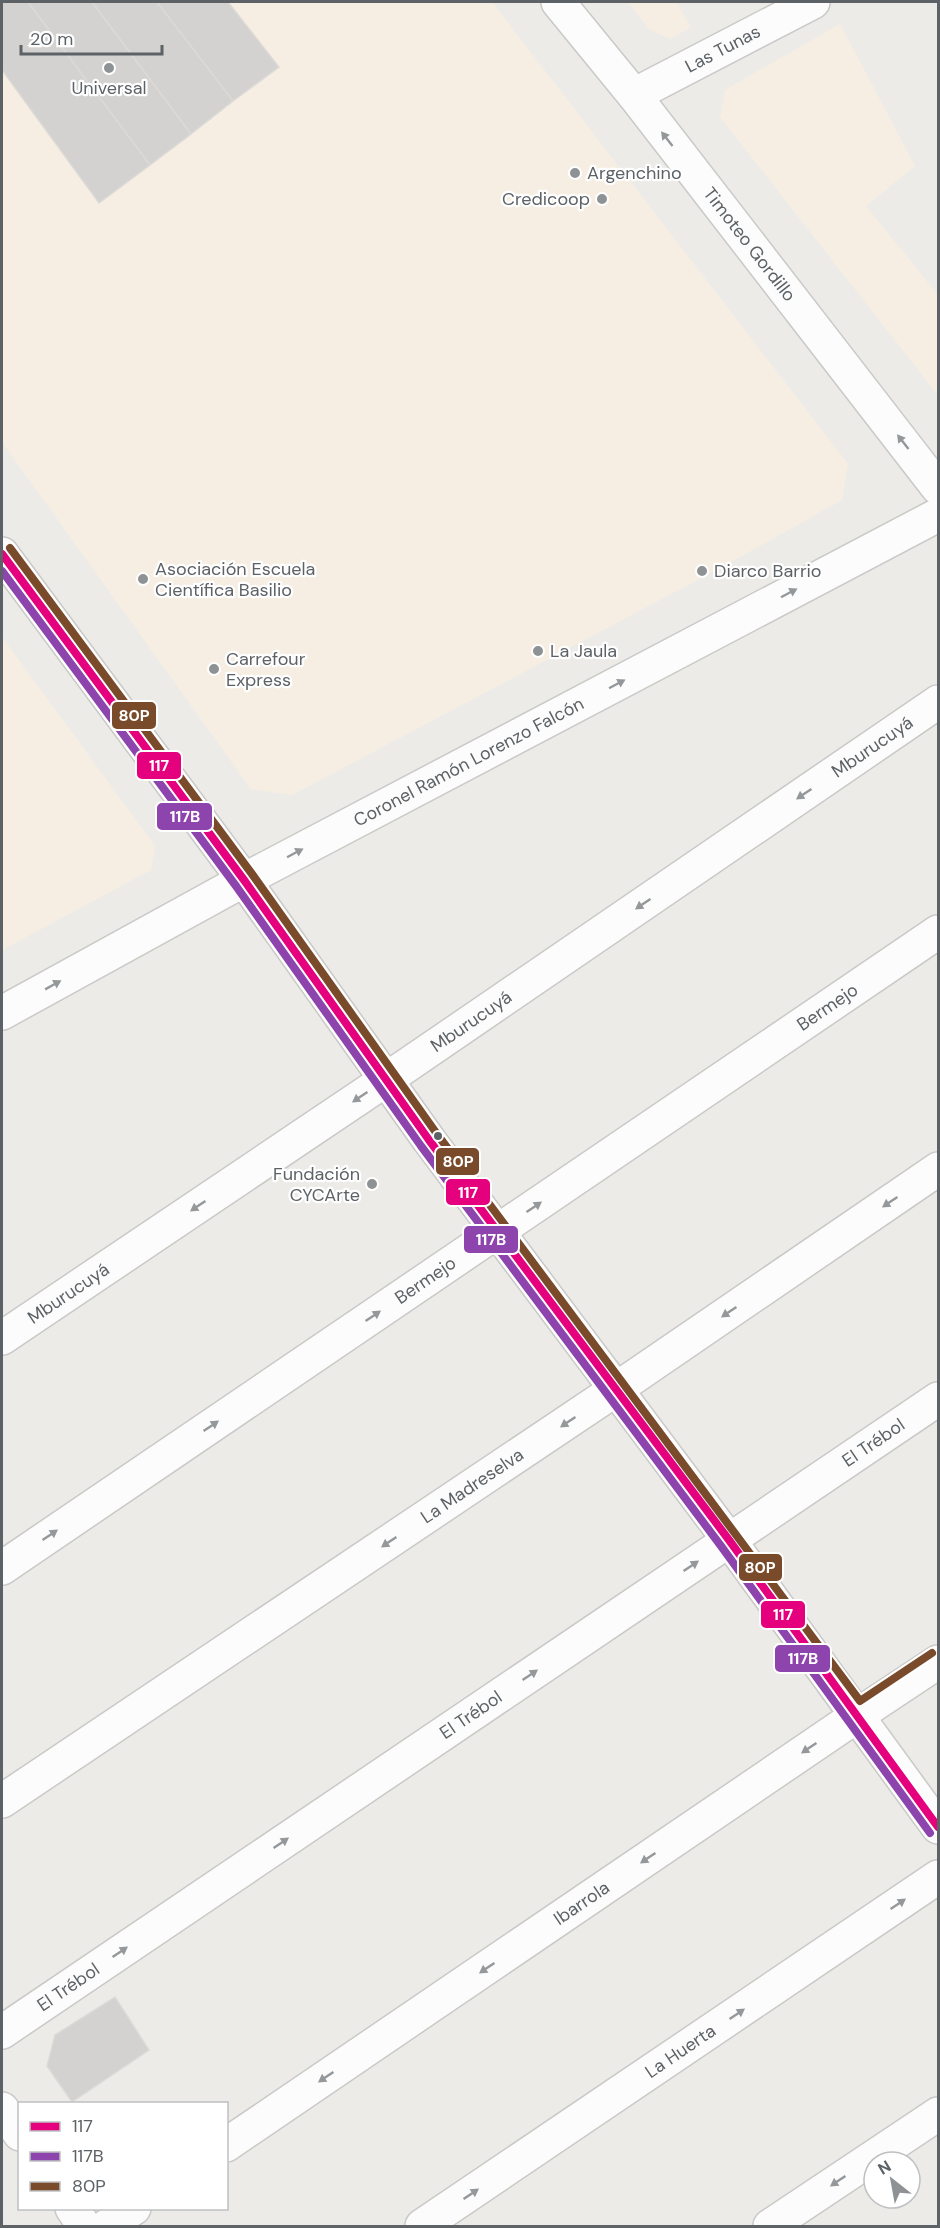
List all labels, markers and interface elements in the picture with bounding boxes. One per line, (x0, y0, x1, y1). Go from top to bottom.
scale bar (21, 18, 162, 56)
street label: Las Tunas (681, 19, 765, 78)
text: 20 m (30, 27, 73, 51)
marker: Universal (102, 61, 116, 75)
place label: Universal (71, 76, 147, 100)
one-way arrow (662, 131, 674, 146)
place label: Argenchino (587, 161, 682, 185)
marker: Argenchino (568, 166, 582, 180)
street label: Timoteo Gordillo (698, 182, 801, 306)
place label: Credicoop (502, 187, 590, 211)
marker: Credicoop (595, 192, 609, 206)
one-way arrow (896, 434, 909, 450)
place label: Asociación Escuela Científica Basilio (155, 557, 315, 602)
place label: Diarco Barrio (714, 559, 822, 583)
marker: Diarco Barrio (695, 564, 709, 578)
marker: Asociación Escuela Científica Basilio (136, 572, 150, 586)
one-way arrow (781, 588, 798, 598)
place label: La Jaula (550, 639, 617, 663)
marker: La Jaula (531, 644, 545, 658)
place label: Carrefour Express (226, 647, 306, 692)
marker: Carrefour Express (207, 662, 221, 676)
one-way arrow (608, 679, 625, 689)
street label: Coronel Ramón Lorenzo Falcón (349, 691, 588, 832)
line badge: 80P (111, 701, 157, 730)
text: 80P (118, 705, 150, 726)
street label: Mburucuyá (827, 711, 918, 783)
line badge: 117 (136, 751, 182, 780)
text: 117 (149, 755, 170, 776)
one-way arrow (796, 788, 812, 800)
line badge: 117B (156, 802, 213, 831)
text: 117B (170, 806, 200, 827)
one-way arrow (287, 848, 304, 858)
one-way arrow (635, 898, 651, 910)
street label: Bermejo (792, 978, 863, 1036)
one-way arrow (45, 980, 62, 990)
street label: Mburucuyá (426, 985, 517, 1058)
one-way arrow (352, 1091, 368, 1102)
unlabelled marker (432, 1130, 444, 1142)
line badge: 80P (435, 1147, 480, 1176)
text: 80P (442, 1151, 474, 1172)
place label: Fundación CYCArte (273, 1162, 360, 1207)
marker: Fundación CYCArte (365, 1177, 379, 1191)
line badge: 117 (445, 1178, 491, 1206)
text: 117 (458, 1182, 479, 1203)
one-way arrow (883, 1196, 899, 1208)
one-way arrow (190, 1200, 207, 1211)
one-way arrow (526, 1202, 542, 1213)
line badge: 117B (463, 1225, 519, 1254)
text: 117B (476, 1229, 506, 1250)
street label: Bermejo (390, 1251, 461, 1310)
street label: Mburucuyá (23, 1257, 114, 1329)
one-way arrow (722, 1306, 738, 1318)
one-way arrow (364, 1311, 381, 1322)
street label: El Trébol (837, 1413, 909, 1472)
one-way arrow (560, 1416, 576, 1427)
one-way arrow (203, 1420, 219, 1432)
street label: La Madreselva (416, 1443, 528, 1529)
one-way arrow (42, 1530, 58, 1541)
one-way arrow (381, 1536, 397, 1548)
line badge: 80P (738, 1553, 783, 1582)
text: 80P (744, 1557, 776, 1578)
one-way arrow (683, 1561, 699, 1572)
line badge: 117 (760, 1600, 806, 1629)
text: 117 (773, 1604, 794, 1625)
line badge: 117B (774, 1644, 831, 1673)
text: 117B (788, 1648, 818, 1669)
one-way arrow (521, 1669, 537, 1681)
street label: El Trébol (435, 1685, 507, 1745)
one-way arrow (802, 1742, 818, 1754)
one-way arrow (273, 1838, 289, 1849)
one-way arrow (640, 1852, 656, 1863)
street label: Ibarrola (549, 1876, 614, 1931)
one-way arrow (890, 1899, 906, 1910)
one-way arrow (111, 1946, 127, 1958)
street label: El Trébol (32, 1957, 104, 2017)
one-way arrow (479, 1962, 495, 1973)
one-way arrow (728, 2008, 744, 2020)
street label: La Huerta (640, 2019, 720, 2084)
one-way arrow (318, 2071, 334, 2082)
legend (18, 2102, 228, 2210)
text: 117 (72, 2114, 93, 2138)
text: 117B (72, 2144, 104, 2168)
north arrow (862, 2150, 922, 2210)
text: N (874, 2156, 895, 2180)
text: 80P (72, 2174, 106, 2198)
one-way arrow (830, 2175, 846, 2187)
one-way arrow (463, 2189, 479, 2200)

